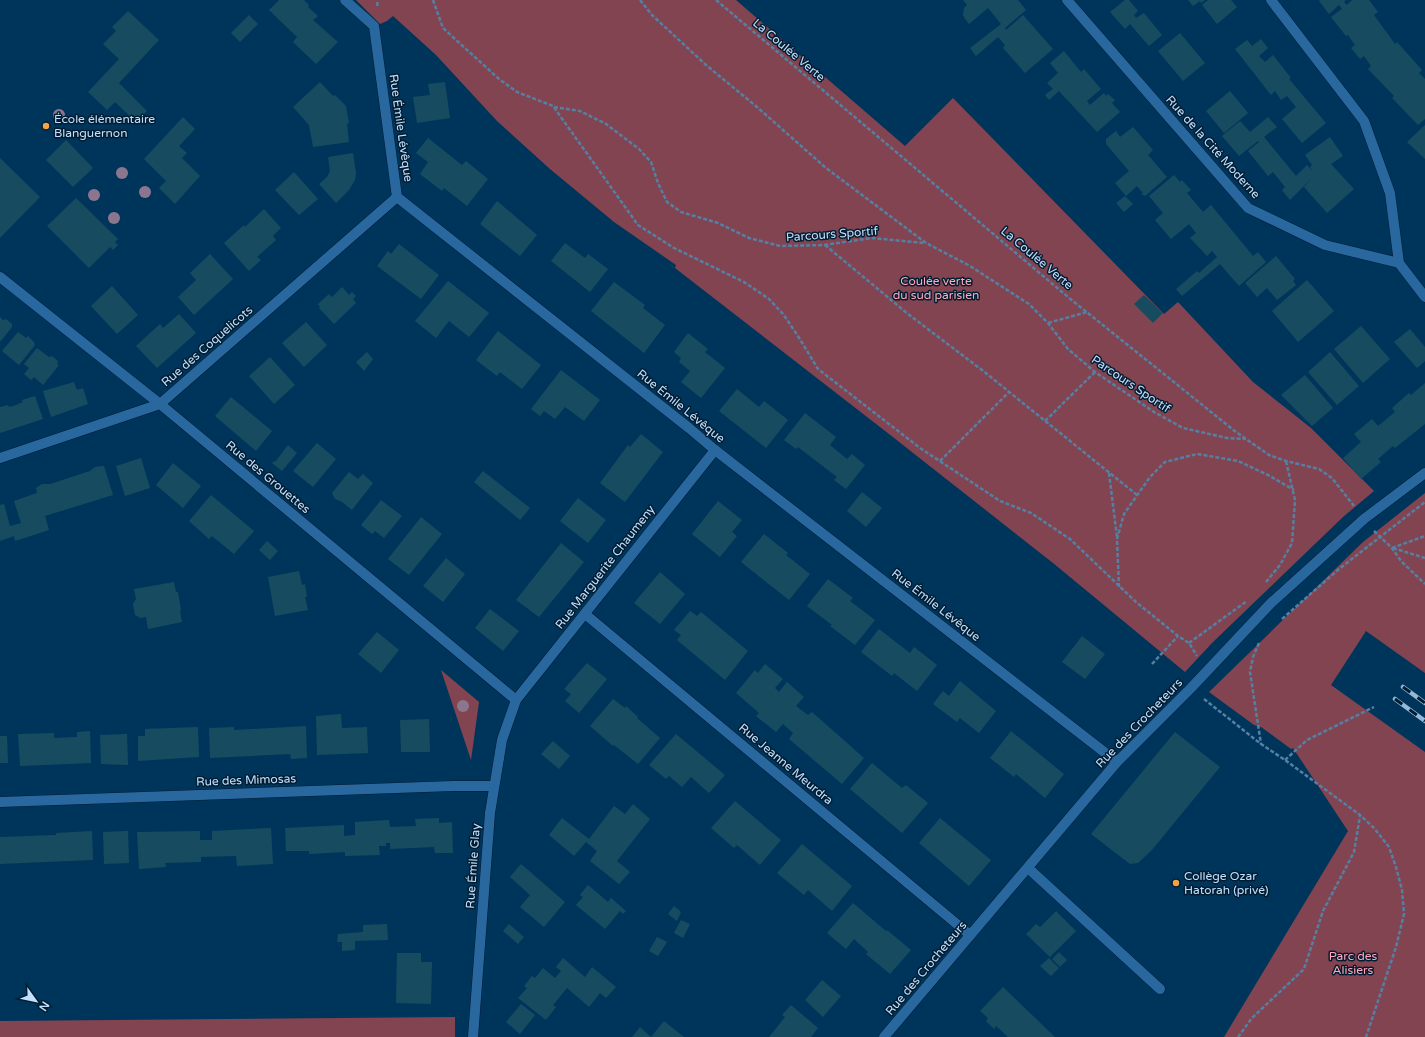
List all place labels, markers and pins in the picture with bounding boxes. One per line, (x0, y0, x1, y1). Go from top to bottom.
place label: École élémentaire Blanguernon (54, 112, 155, 140)
marker: École élémentaire Blanguernon (41, 121, 51, 131)
place label: Collège Ozar Hatorah (privé) (1184, 869, 1269, 897)
marker: Collège Ozar Hatorah (privé) (1171, 878, 1181, 888)

